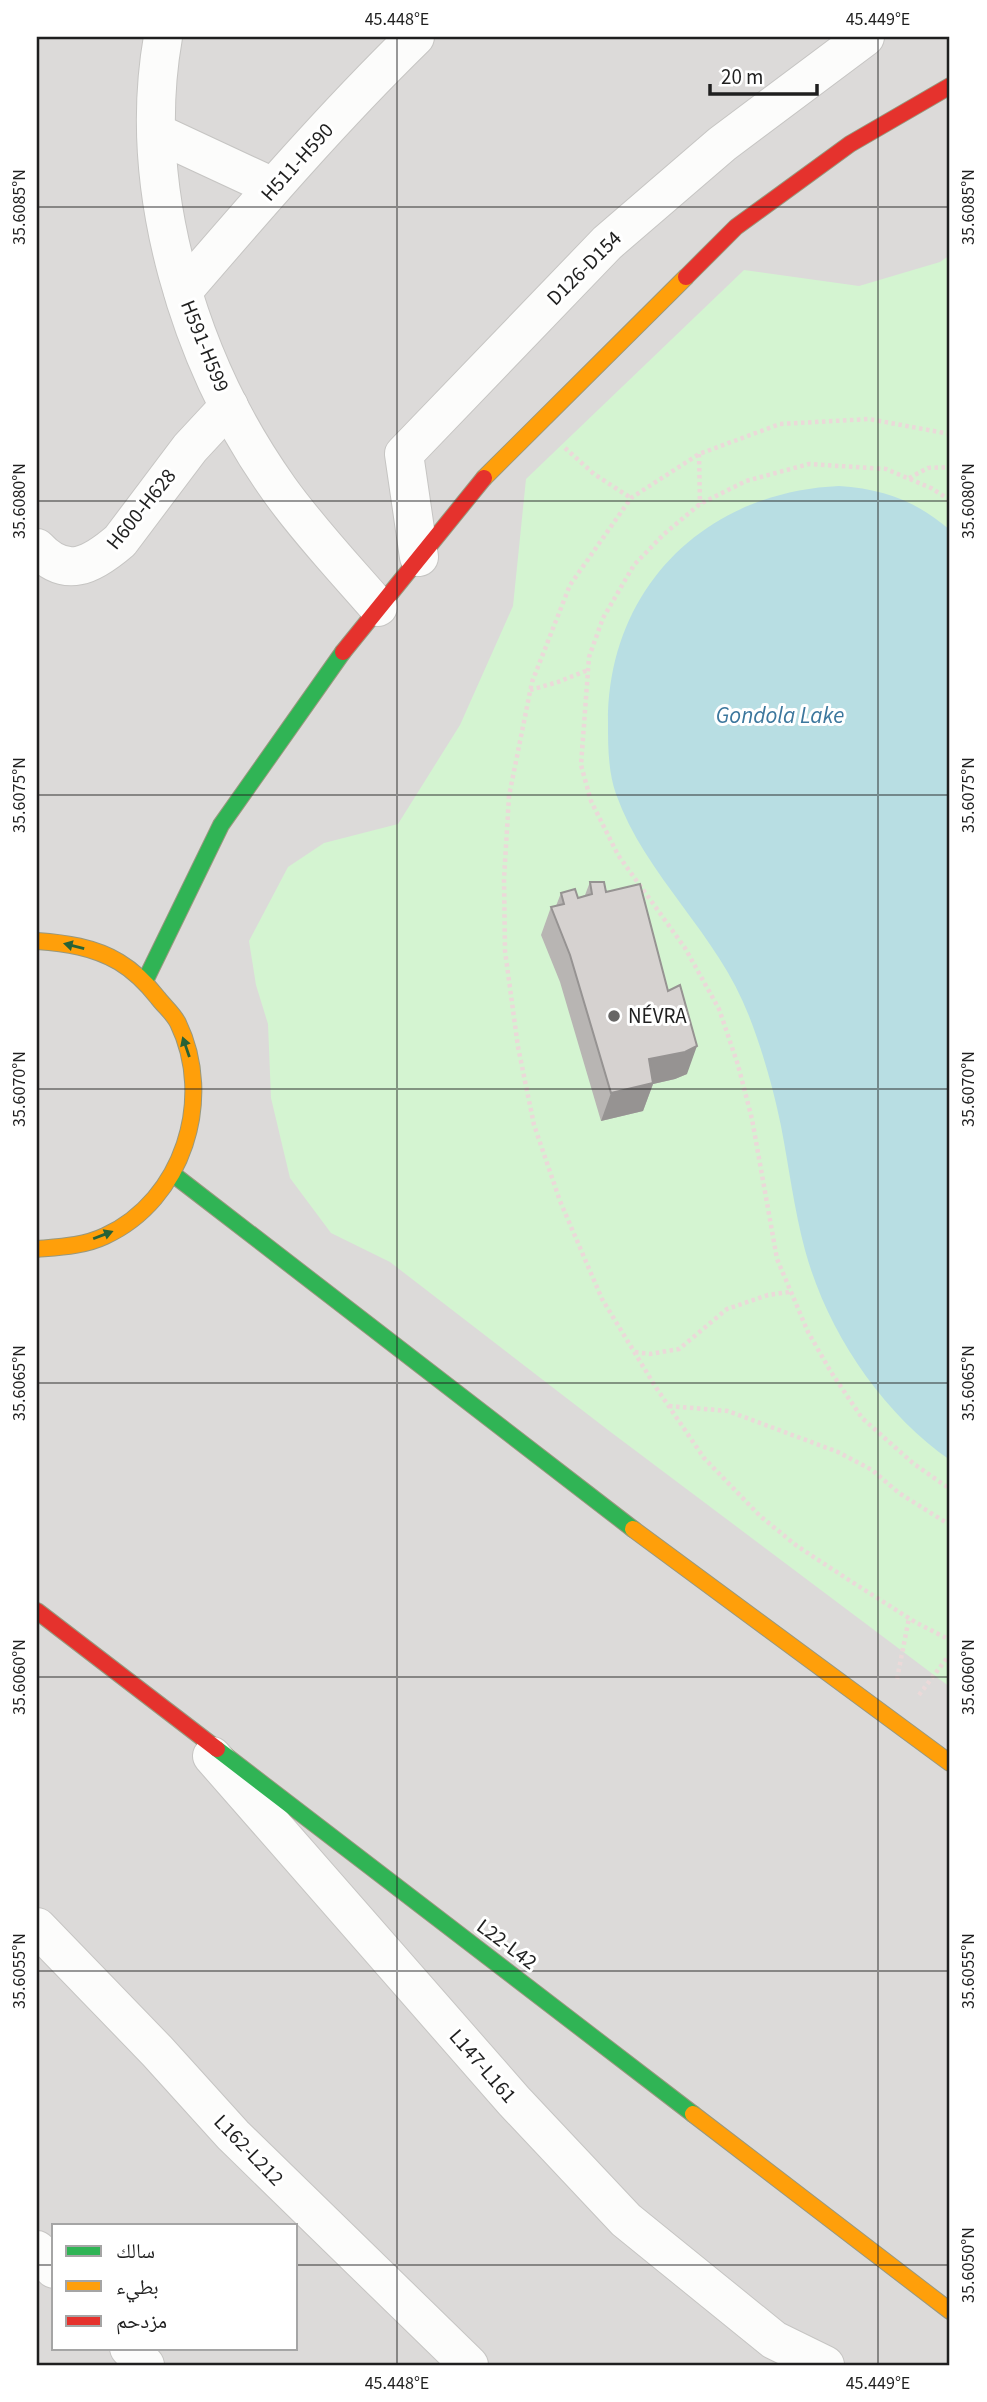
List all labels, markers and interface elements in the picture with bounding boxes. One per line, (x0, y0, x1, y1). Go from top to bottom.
text: 45.448°E (365, 7, 429, 32)
text: 45.449°E (846, 7, 910, 32)
scale bar (710, 52, 817, 96)
text: 20 m (721, 62, 763, 92)
street label: H511-H590 (254, 116, 340, 208)
text: 35.6085°N (7, 169, 32, 245)
text: 35.6085°N (956, 169, 981, 245)
street label: D126-D154 (540, 224, 628, 312)
street label: H591-H599 (173, 296, 237, 396)
street label: H600-H628 (99, 462, 183, 556)
text: 35.6080°N (7, 463, 32, 539)
text: 35.6080°N (956, 463, 981, 539)
water label: Gondola Lake (716, 699, 844, 732)
text: 35.6075°N (7, 757, 32, 833)
text: 35.6075°N (956, 757, 981, 833)
one-way arrow (63, 940, 85, 951)
place label: NÉVRA (628, 1001, 687, 1031)
marker: NÉVRA (606, 1008, 622, 1024)
one-way arrow (180, 1036, 191, 1057)
text: 35.6070°N (7, 1051, 32, 1127)
text: 35.6070°N (956, 1051, 981, 1127)
one-way arrow (93, 1230, 114, 1241)
text: 35.6065°N (7, 1345, 32, 1421)
text: 35.6065°N (956, 1345, 981, 1421)
text: 35.6060°N (7, 1639, 32, 1715)
text: 35.6060°N (956, 1639, 981, 1715)
street label: L22-L42 (471, 1911, 543, 1977)
text: 35.6055°N (7, 1933, 32, 2009)
text: 35.6055°N (956, 1933, 981, 2009)
street label: L147-L161 (442, 2022, 524, 2110)
street label: L162-L212 (207, 2107, 291, 2193)
legend (52, 2224, 298, 2350)
text: 35.6050°N (956, 2227, 981, 2303)
text: سالك (116, 2236, 155, 2266)
text: بطيء (116, 2272, 159, 2303)
text: مزدحم (116, 2306, 167, 2336)
text: 45.448°E (365, 2371, 429, 2396)
text: 45.449°E (846, 2371, 910, 2396)

